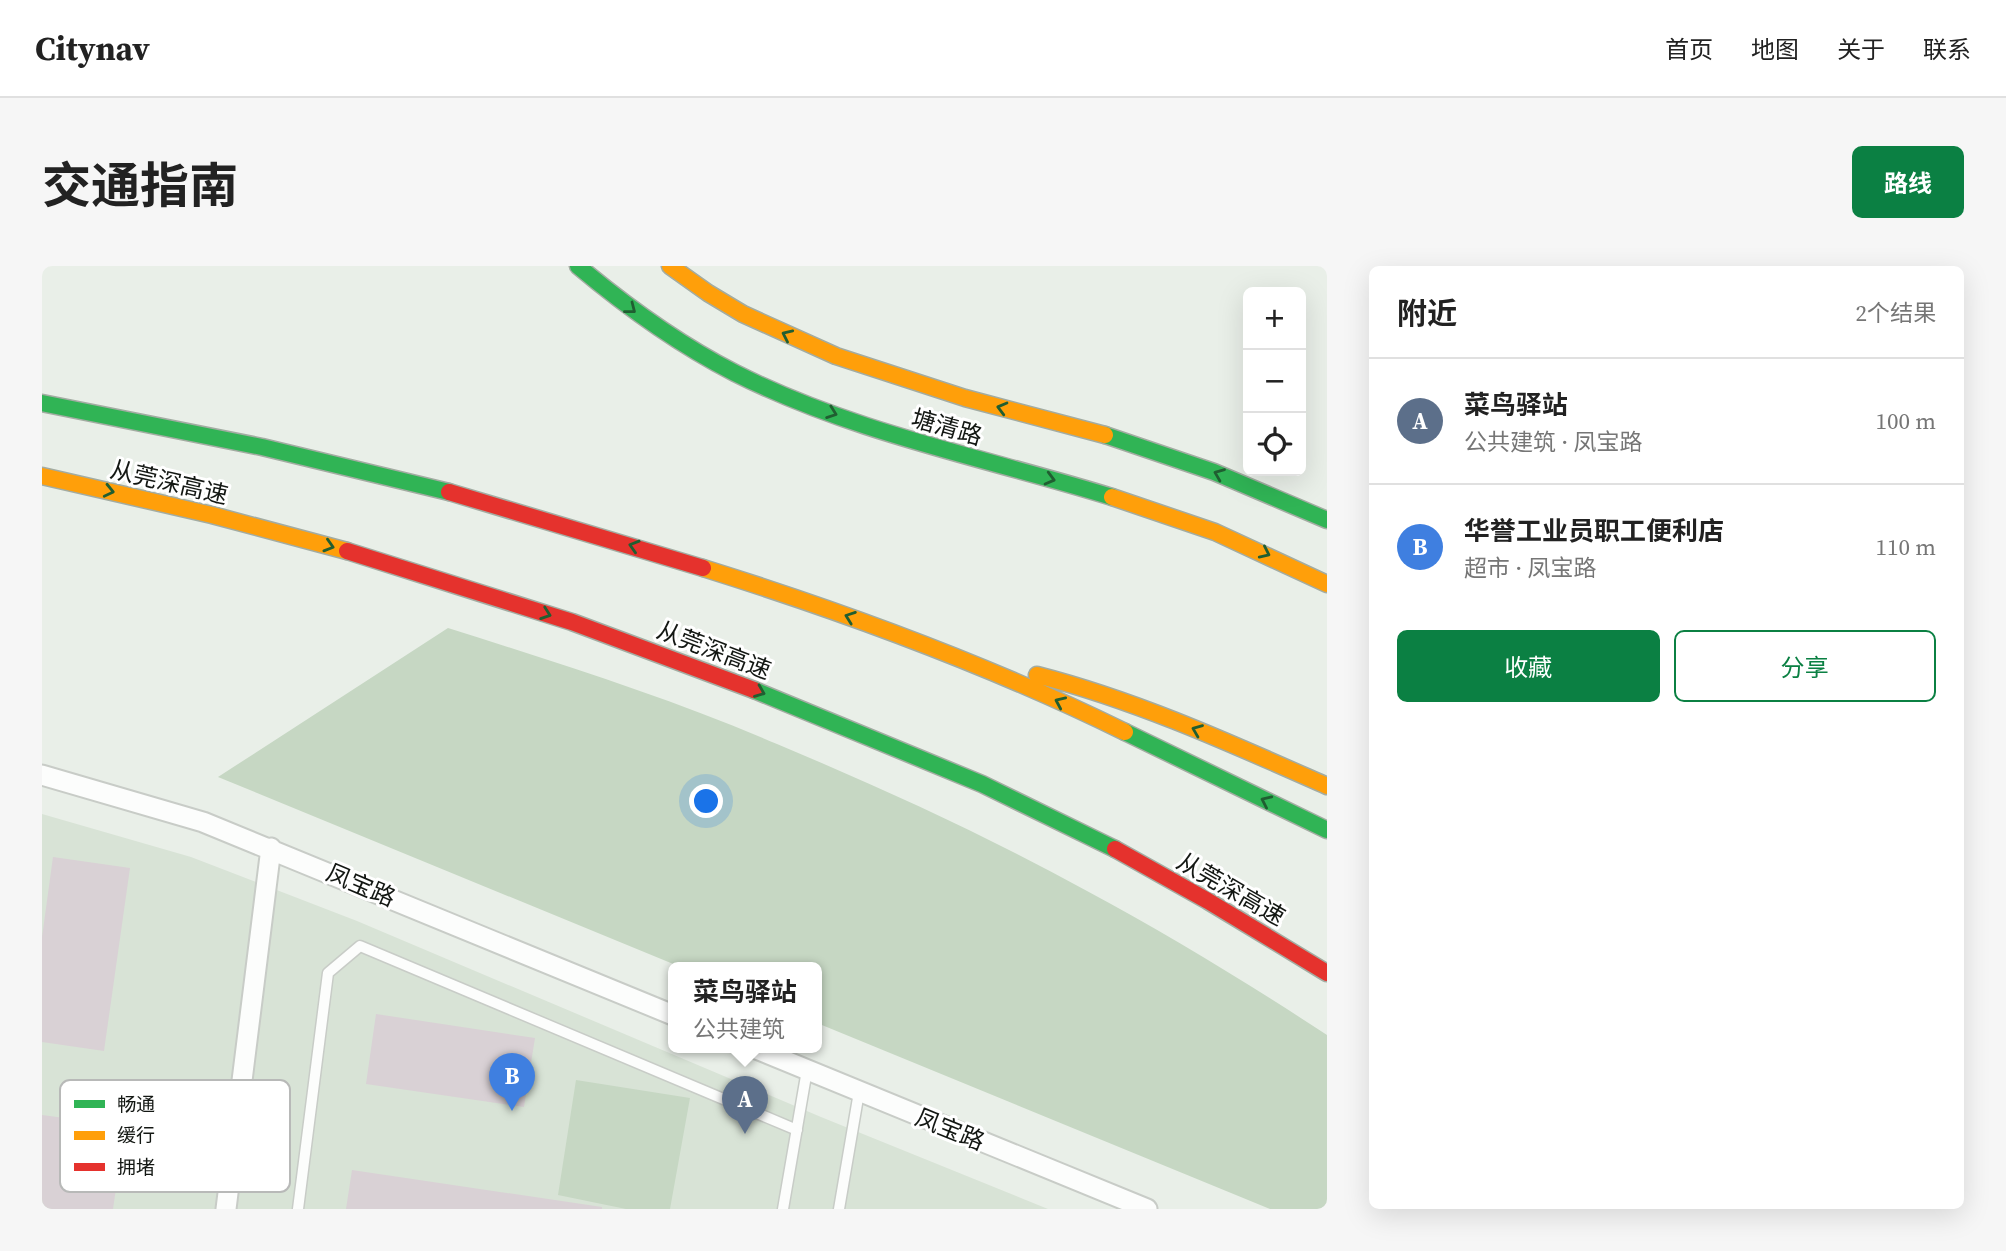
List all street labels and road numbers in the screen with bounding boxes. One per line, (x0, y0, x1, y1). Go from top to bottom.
street label: 塘清路 (908, 401, 986, 453)
street label: 从莞深高速 (107, 452, 231, 512)
street label: 从莞深高速 (652, 613, 776, 687)
street label: 从莞深高速 (1171, 845, 1291, 933)
street label: 凤宝路 (321, 856, 401, 914)
street label: 凤宝路 (910, 1100, 990, 1158)

